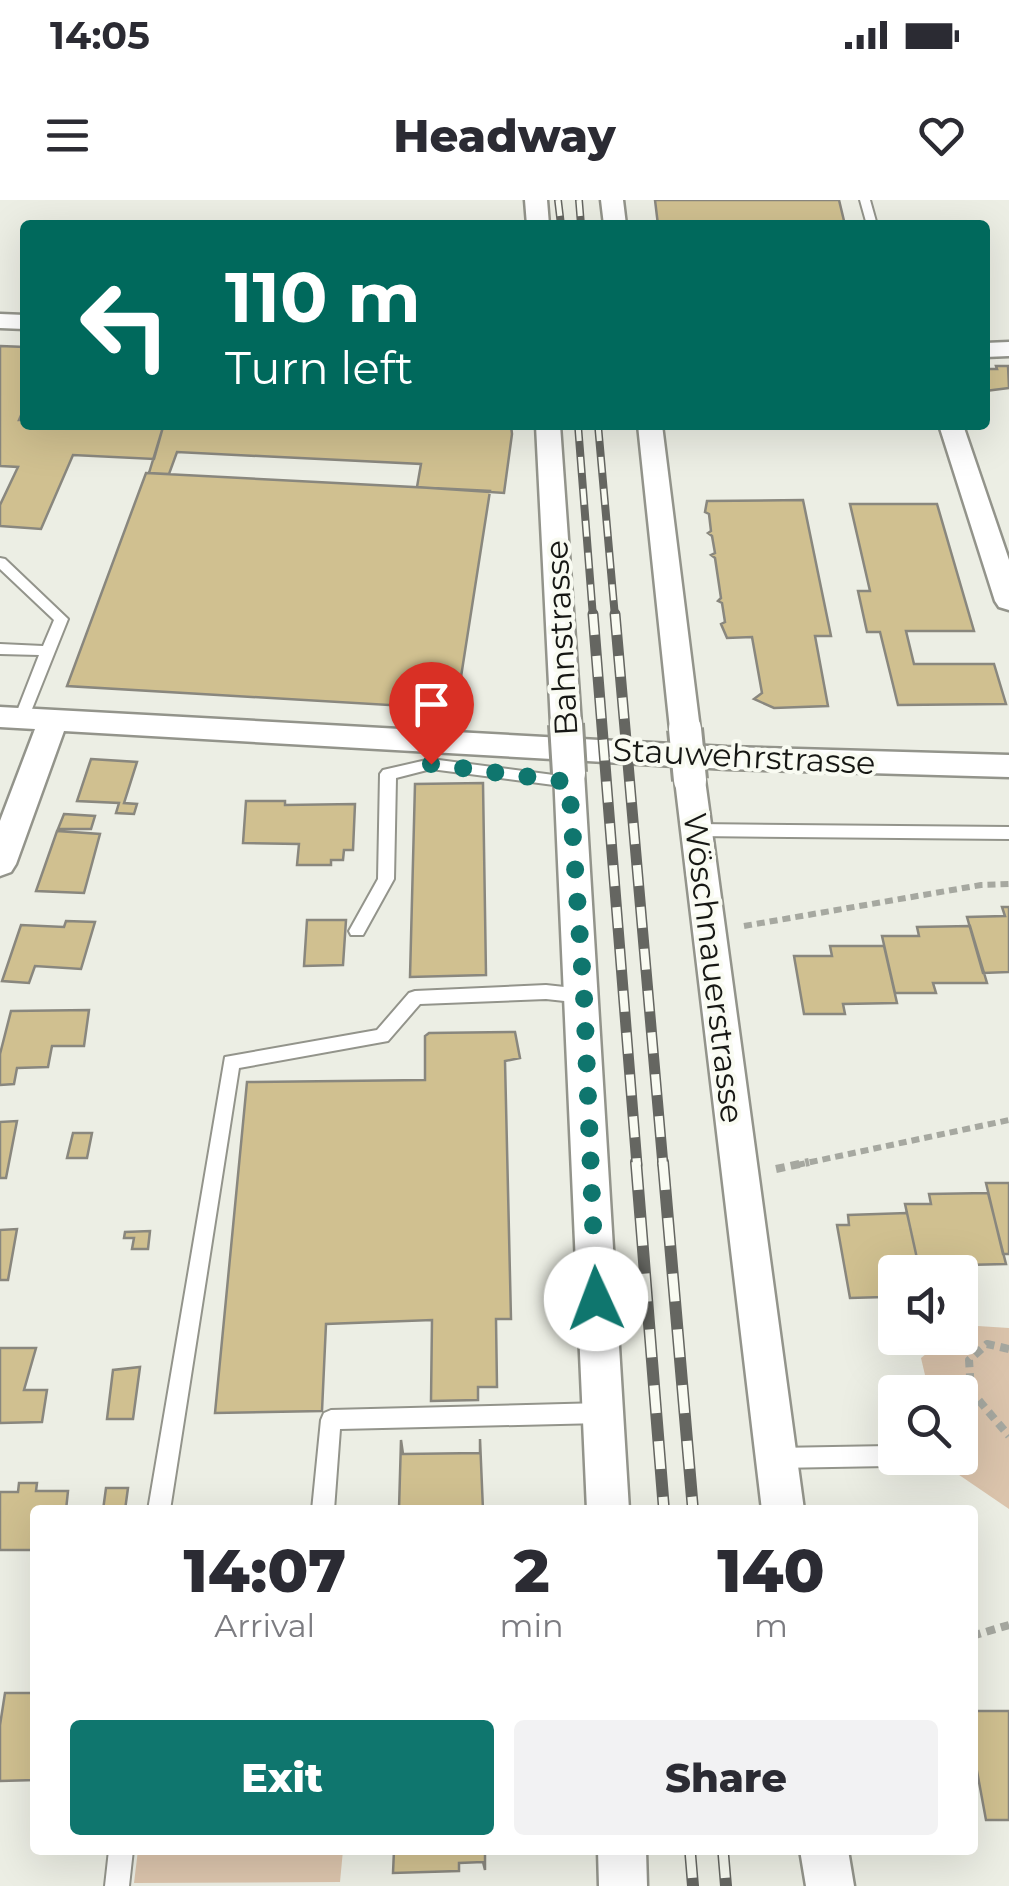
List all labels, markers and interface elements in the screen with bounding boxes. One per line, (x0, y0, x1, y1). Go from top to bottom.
text: 14:05 (50, 12, 150, 59)
icon: menu (40, 108, 95, 163)
text: Headway (393, 108, 616, 163)
icon: heart (914, 108, 969, 163)
text: 110 m (225, 254, 421, 340)
icon: left (60, 260, 190, 390)
text: Turn left (225, 340, 413, 395)
street label: Bahnstrasse (536, 539, 586, 737)
pin (389, 662, 474, 765)
icon: arrive (404, 677, 459, 732)
street label: Stauwehrstrasse (611, 730, 877, 782)
street label: Wöschnauerstrasse (676, 811, 752, 1125)
position arrow (544, 1247, 648, 1351)
map controls (878, 1255, 978, 1475)
button: sound (878, 1255, 978, 1355)
button: search (878, 1375, 978, 1475)
text: 14:07 (183, 1534, 346, 1607)
text: 2 (514, 1534, 550, 1607)
text: 140 (717, 1534, 825, 1607)
text: Arrival (214, 1606, 315, 1645)
text: min (500, 1606, 564, 1645)
text: m (754, 1606, 788, 1645)
button: Exit (70, 1720, 494, 1835)
button: Share (514, 1720, 938, 1835)

